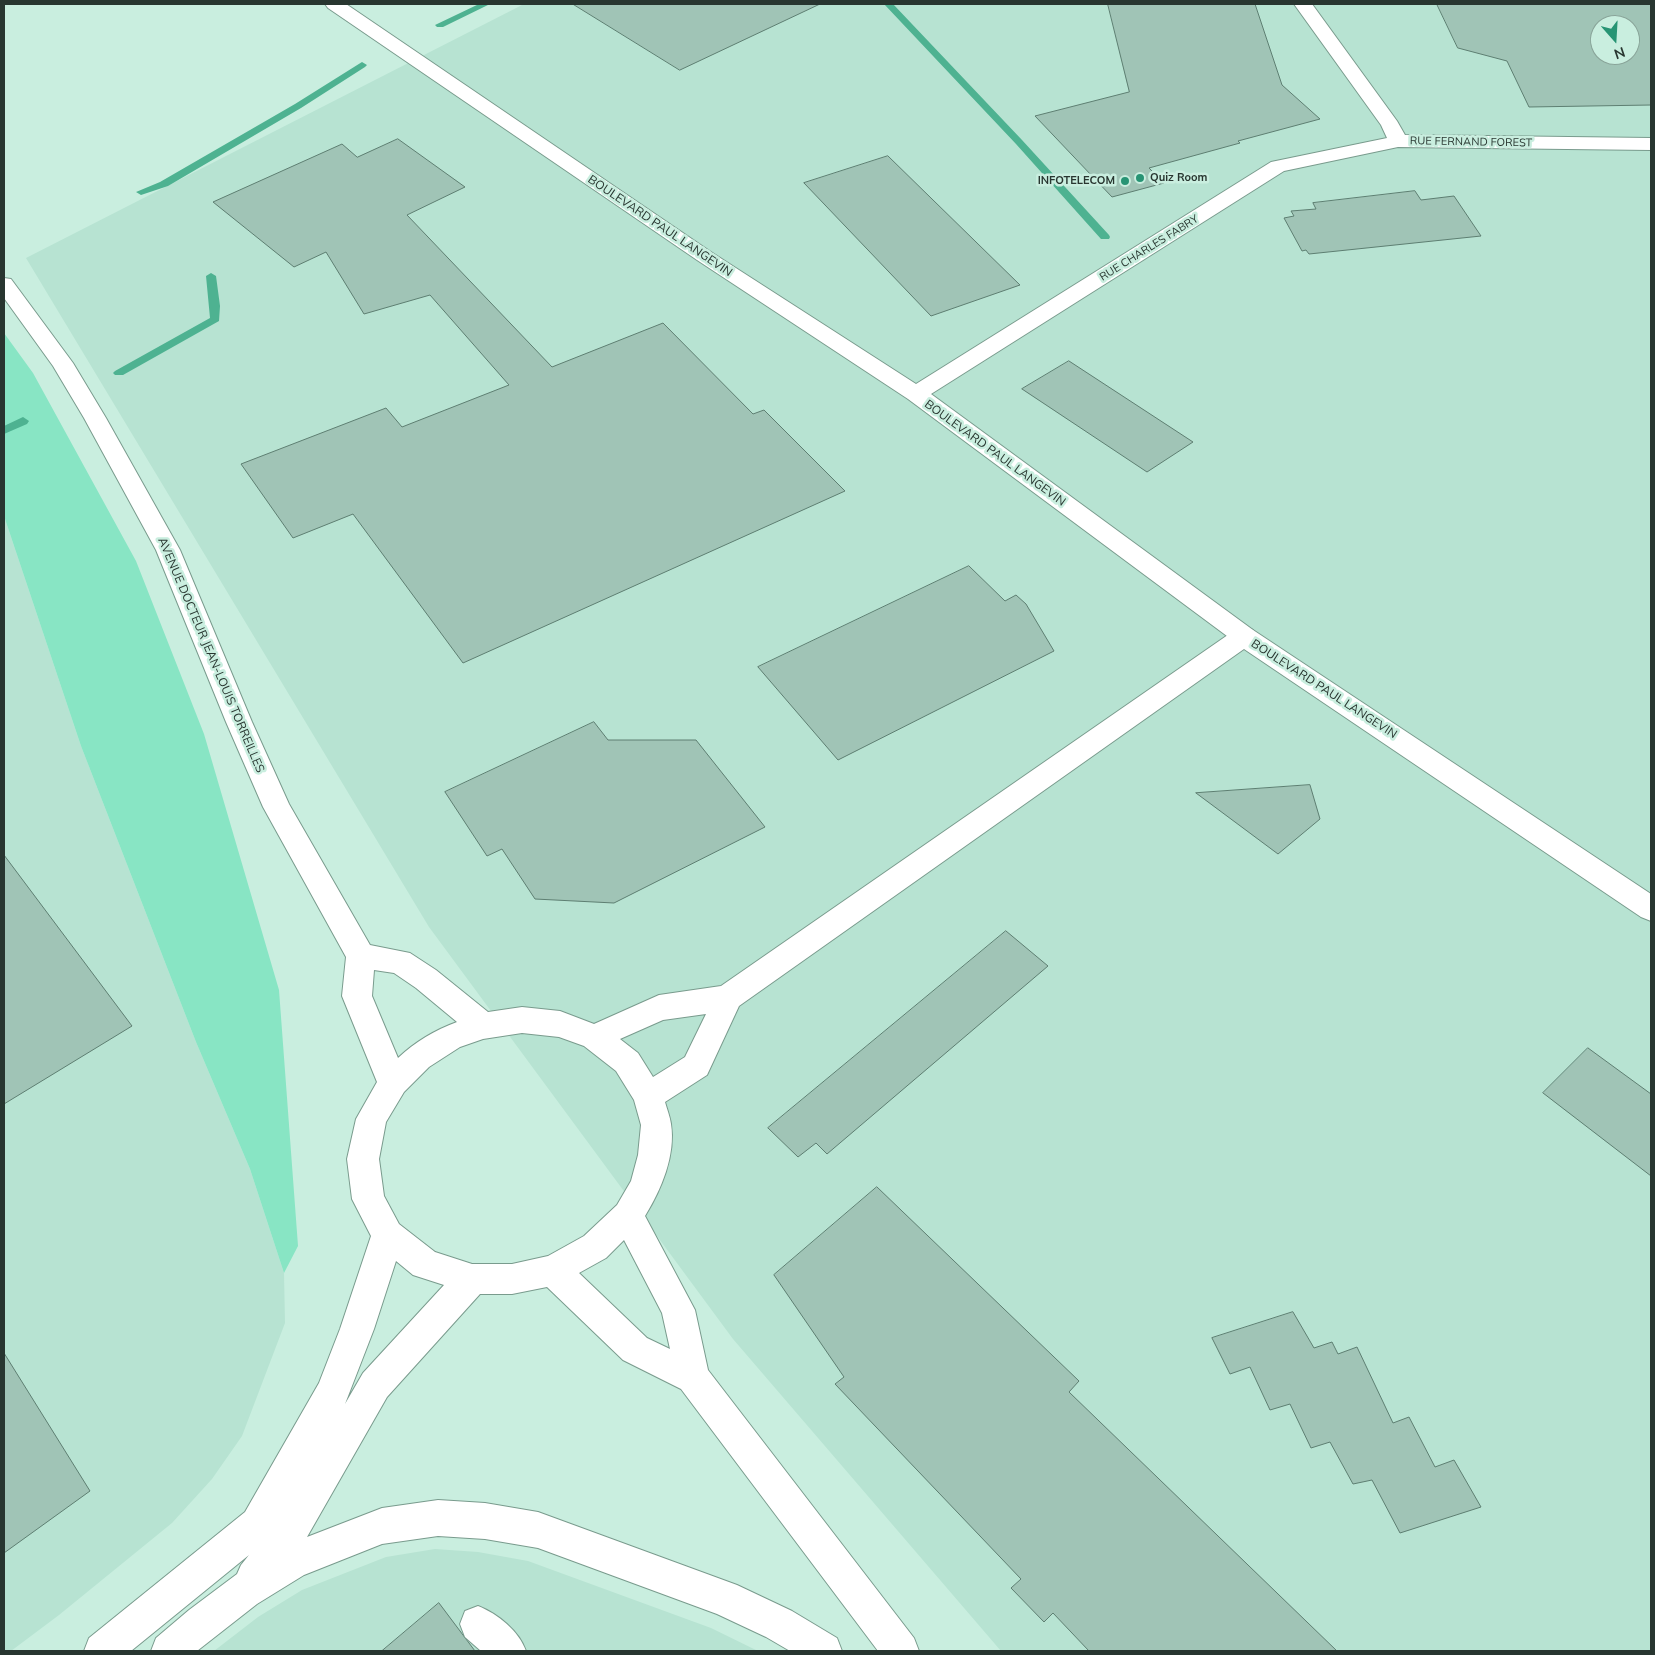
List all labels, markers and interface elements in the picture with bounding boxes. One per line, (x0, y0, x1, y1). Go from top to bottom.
north arrow (1590, 15, 1640, 65)
text: N (1612, 43, 1627, 63)
street label: RUE FERNAND FOREST (1410, 134, 1532, 150)
place label: Quiz Room (1150, 171, 1207, 185)
street label: BOULEVARD PAUL LANGEVIN (585, 172, 735, 280)
marker: Quiz Room (1134, 172, 1146, 184)
place label: INFOTELECOM (1038, 174, 1115, 188)
marker: INFOTELECOM (1119, 175, 1131, 187)
street label: RUE CHARLES FABRY (1097, 212, 1201, 284)
street label: BOULEVARD PAUL LANGEVIN (922, 397, 1068, 509)
street label: AVENUE DOCTEUR JEAN-LOUIS TORREILLES (155, 535, 267, 775)
street label: BOULEVARD PAUL LANGEVIN (1248, 636, 1400, 742)

